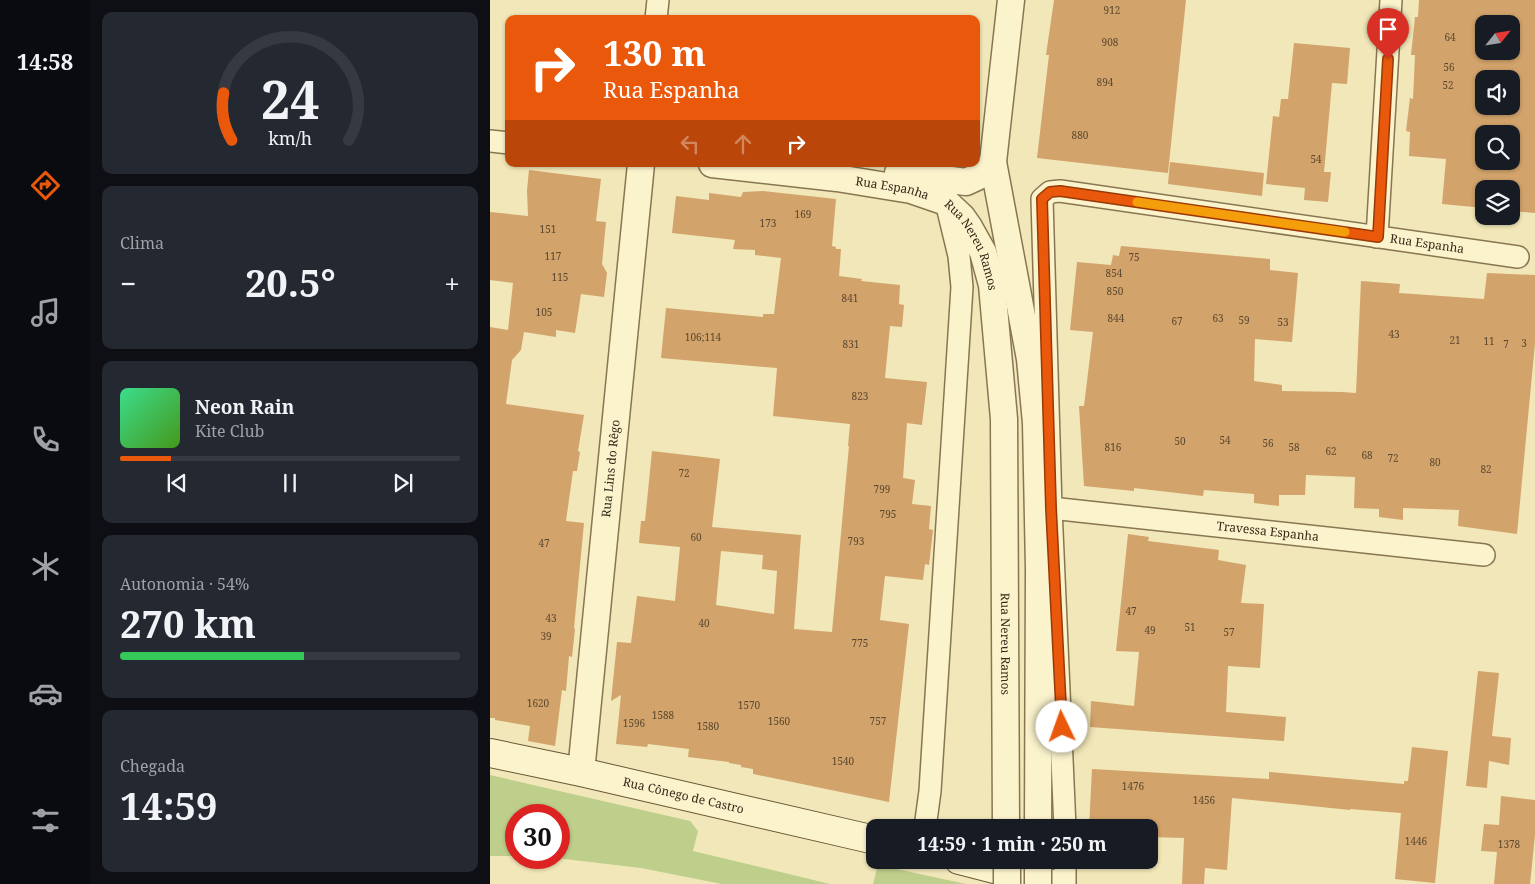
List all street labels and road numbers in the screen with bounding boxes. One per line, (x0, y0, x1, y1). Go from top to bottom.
street label: Rua Espanha (854, 172, 932, 204)
street label: Rua Nereu Ramos (941, 196, 1001, 291)
street label: Rua Espanha (1389, 230, 1466, 257)
street label: Rua Lins do Rêgo (597, 419, 624, 518)
street label: Travessa Espanha (1216, 517, 1320, 545)
street label: Rua Nereu Ramos (997, 593, 1014, 695)
street label: Rua Cônego de Castro (621, 773, 746, 817)

